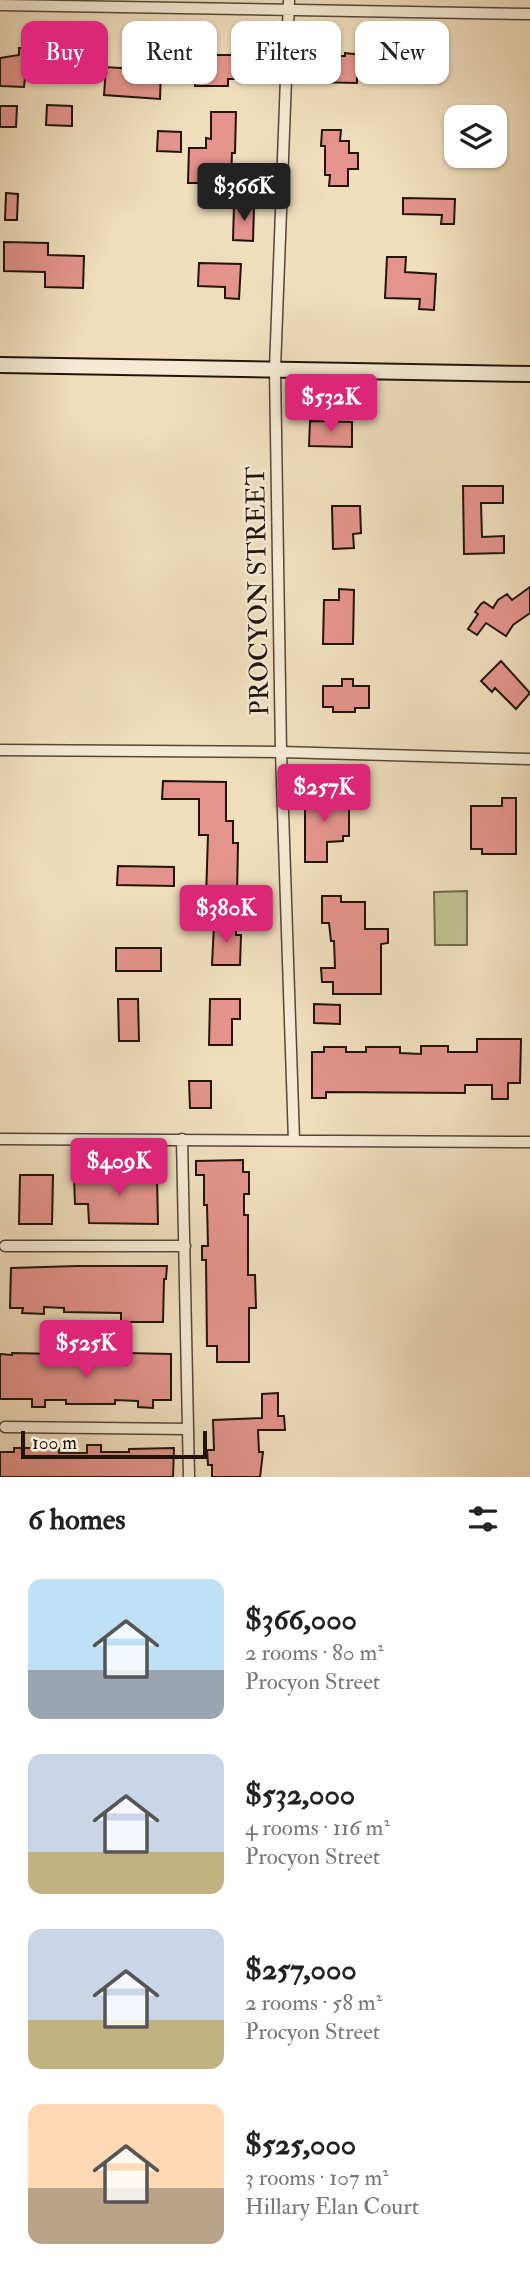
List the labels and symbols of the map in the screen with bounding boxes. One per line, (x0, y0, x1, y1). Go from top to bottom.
pin: $366K (195, 164, 293, 223)
pin: $532K (282, 374, 380, 434)
street label: PROCYON STREET (240, 466, 276, 716)
pin: $257K (275, 764, 373, 824)
pin: $380K (177, 886, 275, 945)
pin: $409K (70, 1138, 168, 1198)
pin: $525K (37, 1320, 135, 1380)
scale bar (21, 1428, 206, 1460)

